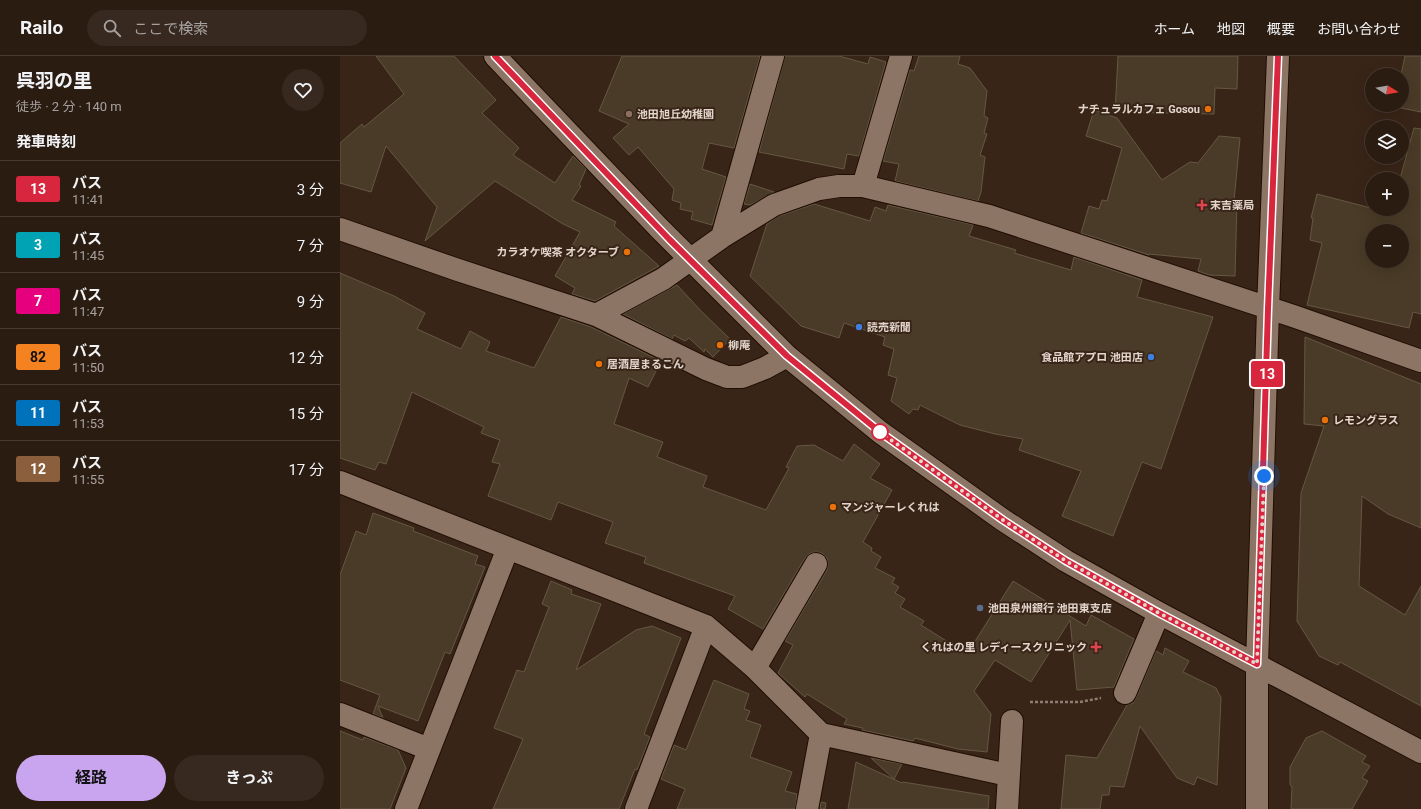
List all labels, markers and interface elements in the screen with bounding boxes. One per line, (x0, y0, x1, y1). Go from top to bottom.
search box (87, 10, 367, 46)
text: Railo (20, 16, 63, 39)
icon: search (101, 17, 123, 39)
text: ここで検索 (133, 20, 208, 38)
text: ホーム (1153, 21, 1195, 37)
text: 地図 (1217, 21, 1245, 37)
text: 概要 (1267, 21, 1295, 37)
text: お問い合わせ (1317, 21, 1401, 37)
north arrow (1365, 68, 1409, 112)
map controls (1365, 68, 1409, 268)
text: 呉羽の里 (16, 69, 92, 92)
button: heart (282, 69, 324, 111)
text: 徒歩 · 2 分 · 140 m (16, 99, 122, 114)
place label: ナチュラルカフェ Gosou (1078, 103, 1200, 116)
marker: ナチュラルカフェ Gosou (1203, 104, 1213, 114)
place label: 池田旭丘幼稚園 (637, 108, 714, 121)
marker: 池田旭丘幼稚園 (624, 109, 634, 119)
button: layers (1365, 120, 1409, 164)
text: 発車時刻 (16, 133, 76, 151)
button: + (1365, 172, 1409, 216)
text: バス (72, 174, 102, 192)
text: 13 (30, 181, 46, 197)
text: 3 分 (297, 181, 324, 199)
text: 11:41 (72, 192, 104, 207)
place label: 末吉薬局 (1210, 199, 1254, 212)
marker: 末吉薬局 (1197, 200, 1207, 210)
button: − (1365, 224, 1409, 268)
text: バス (72, 230, 102, 248)
text: 3 (34, 237, 42, 253)
text: 7 分 (297, 237, 324, 255)
place label: カラオケ喫茶 オクターブ (497, 246, 619, 259)
marker: カラオケ喫茶 オクターブ (622, 247, 632, 257)
text: 11:45 (72, 248, 104, 263)
text: バス (72, 286, 102, 304)
text: 7 (34, 293, 42, 309)
text: 9 分 (297, 293, 324, 311)
text: 11:47 (72, 304, 104, 319)
place label: 読売新聞 (867, 321, 911, 334)
marker: 読売新聞 (854, 322, 864, 332)
place label: 柳庵 (728, 339, 751, 352)
marker: 柳庵 (715, 340, 725, 350)
text: バス (72, 342, 102, 360)
text: 82 (30, 349, 46, 365)
text: 12 分 (288, 349, 324, 367)
place label: 食品館アプロ 池田店 (1041, 351, 1143, 364)
marker: 食品館アプロ 池田店 (1146, 352, 1156, 362)
place label: 居酒屋まるこん (607, 358, 684, 371)
marker: 居酒屋まるこん (594, 359, 604, 369)
text: 11:50 (72, 360, 104, 375)
line badge: 13 (1249, 361, 1285, 387)
text: 13 (1259, 366, 1275, 382)
text: バス (72, 398, 102, 416)
text: 11 (30, 405, 46, 421)
text: 15 分 (288, 405, 324, 423)
place label: レモングラス (1333, 414, 1399, 427)
marker: レモングラス (1320, 415, 1330, 425)
text: 11:53 (72, 416, 104, 431)
unlabelled marker (871, 423, 889, 441)
text: バス (72, 454, 102, 472)
text: 12 (30, 461, 46, 477)
text: 17 分 (288, 461, 324, 479)
your location (1254, 466, 1274, 486)
text: 11:55 (72, 472, 104, 487)
place label: マンジャーレくれは (841, 501, 939, 514)
marker: マンジャーレくれは (828, 502, 838, 512)
place label: 池田泉州銀行 池田東支店 (988, 602, 1112, 615)
marker: 池田泉州銀行 池田東支店 (975, 603, 985, 613)
place label: くれはの里 レディースクリニック (921, 641, 1087, 654)
marker: くれはの里 レディースクリニック (1090, 641, 1102, 653)
button: 経路 (16, 755, 166, 801)
button: きっぷ (174, 755, 324, 801)

